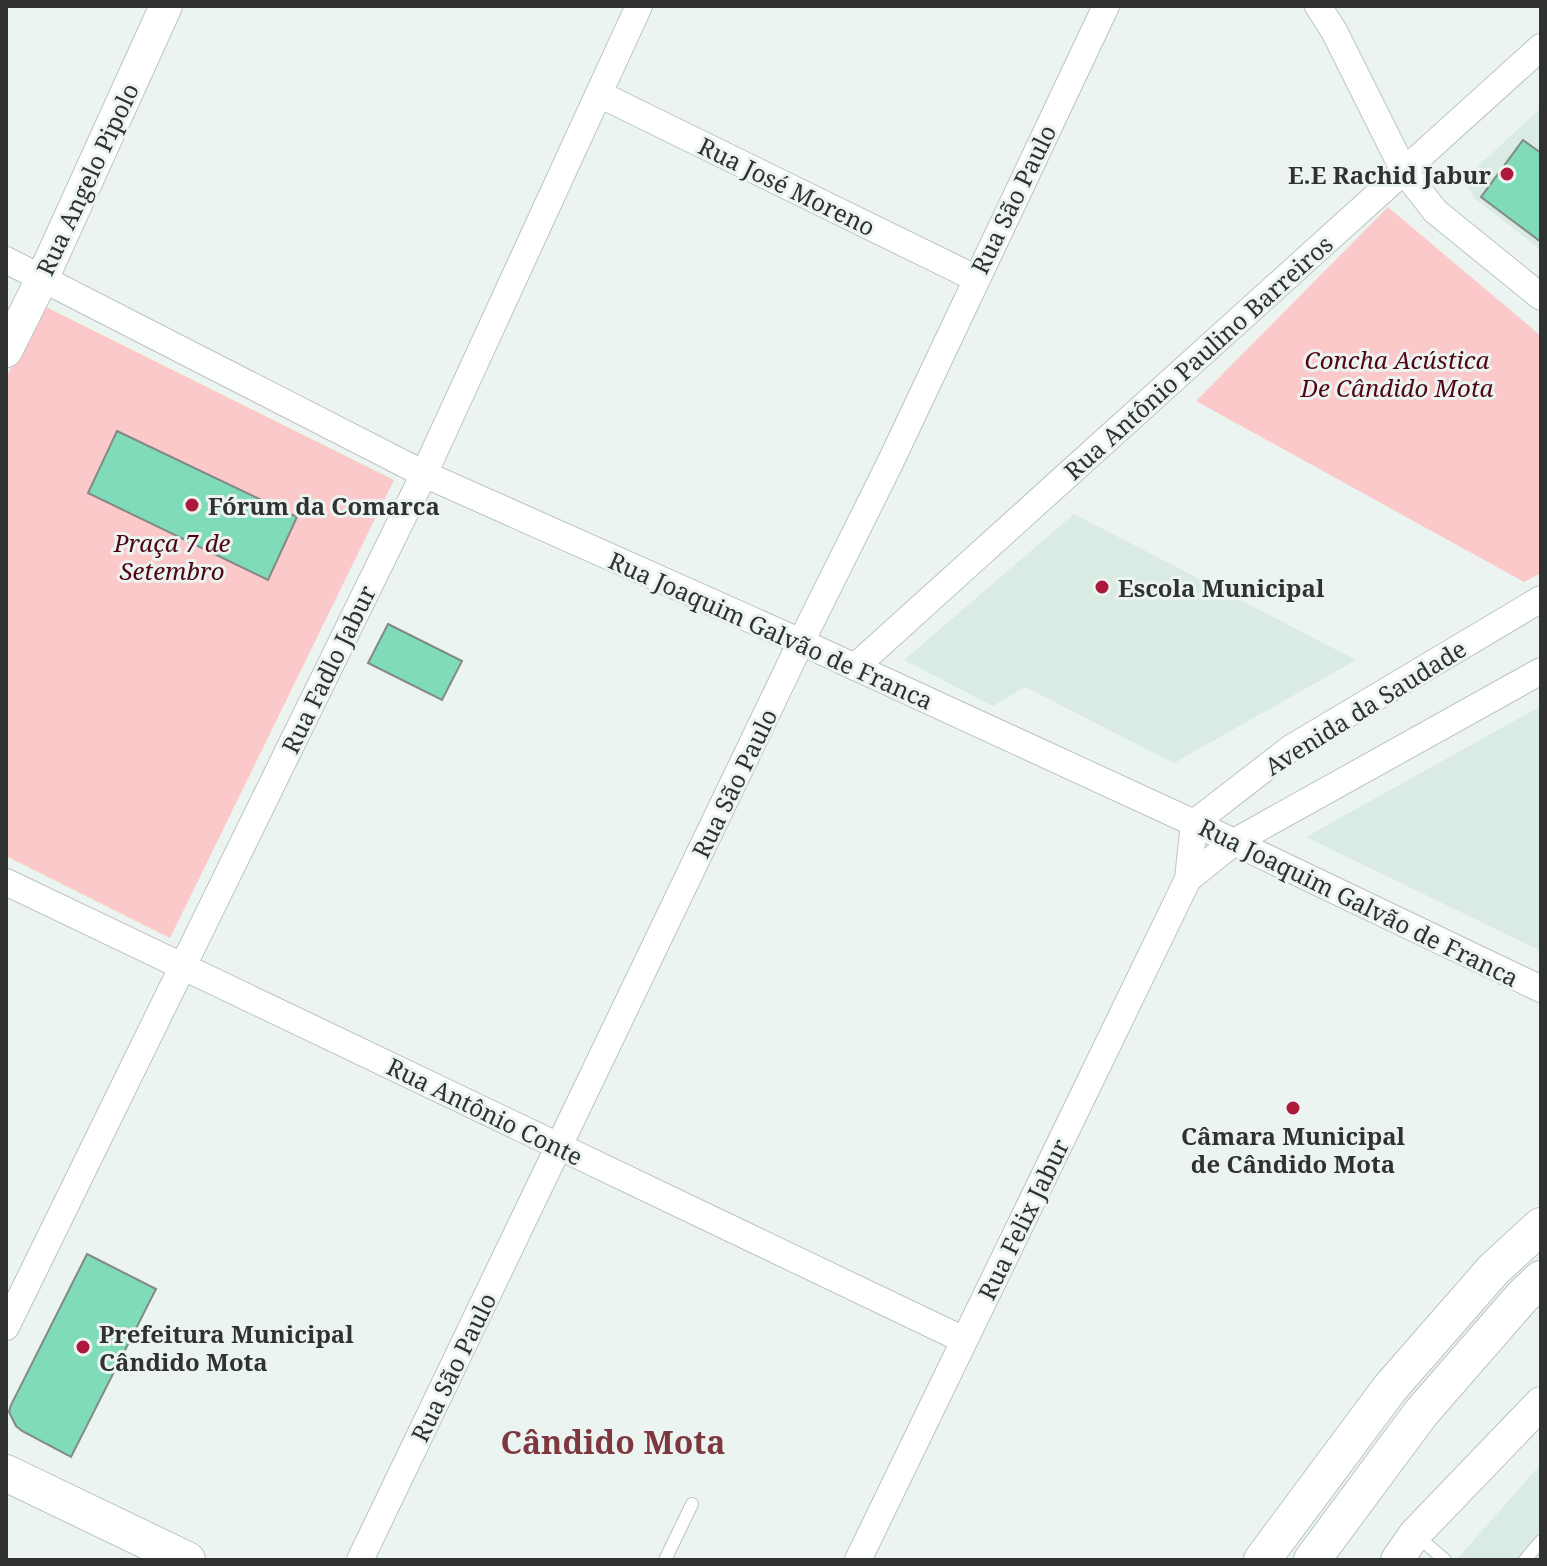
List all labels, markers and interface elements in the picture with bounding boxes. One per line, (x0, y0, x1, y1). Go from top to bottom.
street label: Rua Angelo Pipolo (28, 78, 146, 280)
street label: Rua São Paulo (963, 119, 1063, 279)
street label: Rua José Moreno (693, 129, 881, 243)
place label: E.E Rachid Jabur (1288, 158, 1491, 191)
marker: E.E Rachid Jabur (1498, 165, 1516, 183)
street label: Rua Antônio Paulino Barreiros (1057, 227, 1339, 487)
park label: Concha Acústica De Cândido Mota (1300, 343, 1494, 404)
place label: Fórum da Comarca (208, 489, 440, 522)
marker: Fórum da Comarca (183, 496, 201, 514)
park label: Praça 7 de Setembro (113, 526, 231, 587)
street label: Rua Joaquim Galvão de Franca (604, 543, 938, 717)
place label: Escola Municipal (1118, 571, 1325, 604)
marker: Escola Municipal (1093, 578, 1111, 596)
street label: Rua Fadlo Jabur (273, 579, 383, 759)
street label: Avenida da Saudade (1258, 632, 1472, 782)
street label: Rua São Paulo (684, 703, 784, 863)
street label: Rua Joaquim Galvão de Franca (1194, 810, 1524, 994)
street label: Rua Antônio Conte (382, 1049, 588, 1173)
marker: Câmara Municipal de Cândido Mota (1284, 1099, 1302, 1117)
place label: Câmara Municipal de Cândido Mota (1181, 1119, 1406, 1180)
street label: Rua Felix Jabur (970, 1133, 1076, 1305)
street label: Rua São Paulo (403, 1287, 503, 1447)
place label: Prefeitura Municipal Cândido Mota (99, 1317, 354, 1378)
marker: Prefeitura Municipal Cândido Mota (74, 1338, 92, 1356)
district label: Cândido Mota (501, 1420, 726, 1463)

